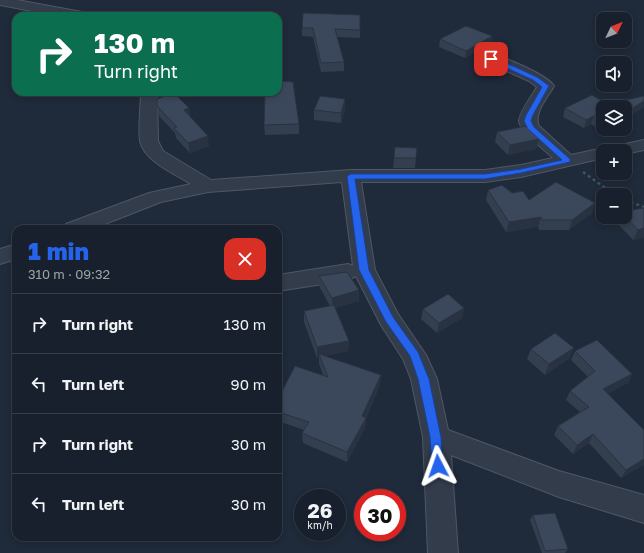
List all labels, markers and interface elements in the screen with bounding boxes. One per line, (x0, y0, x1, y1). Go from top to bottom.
north arrow (596, 12, 632, 48)
map controls (596, 12, 632, 224)
text: 130 m (94, 26, 175, 59)
icon: right (28, 28, 80, 80)
pin (474, 42, 508, 76)
icon: arrive (480, 48, 502, 70)
button: sound (596, 56, 632, 92)
text: Turn right (94, 60, 178, 82)
button: layers (596, 100, 632, 136)
button: + (596, 144, 632, 180)
button: − (596, 188, 632, 224)
text: 1 min (28, 236, 89, 265)
button: close (224, 238, 266, 280)
text: 310 m · 09:32 (28, 266, 110, 282)
icon: right (28, 313, 50, 335)
text: Turn right (62, 315, 133, 333)
text: 130 m (224, 315, 266, 333)
icon: left (28, 373, 50, 395)
text: Turn left (62, 375, 124, 393)
text: 90 m (231, 375, 266, 393)
icon: right (28, 433, 50, 455)
text: Turn right (62, 435, 133, 453)
text: 30 m (231, 435, 266, 453)
position arrow (417, 445, 459, 487)
speed limit sign: 30 (354, 489, 406, 541)
icon: left (28, 493, 50, 515)
text: Turn left (62, 495, 124, 513)
text: 30 m (231, 495, 266, 513)
text: 26 (308, 498, 332, 522)
text: km/h (307, 519, 333, 531)

